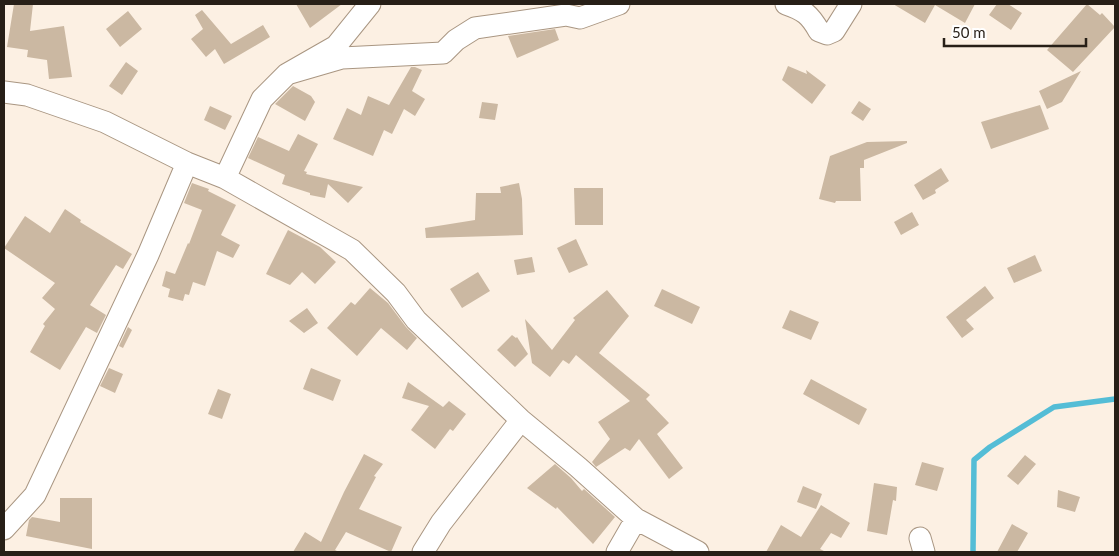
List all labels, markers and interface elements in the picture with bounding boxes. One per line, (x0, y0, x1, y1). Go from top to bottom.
scale bar (944, 15, 1086, 47)
text: 50 m (952, 23, 986, 41)

